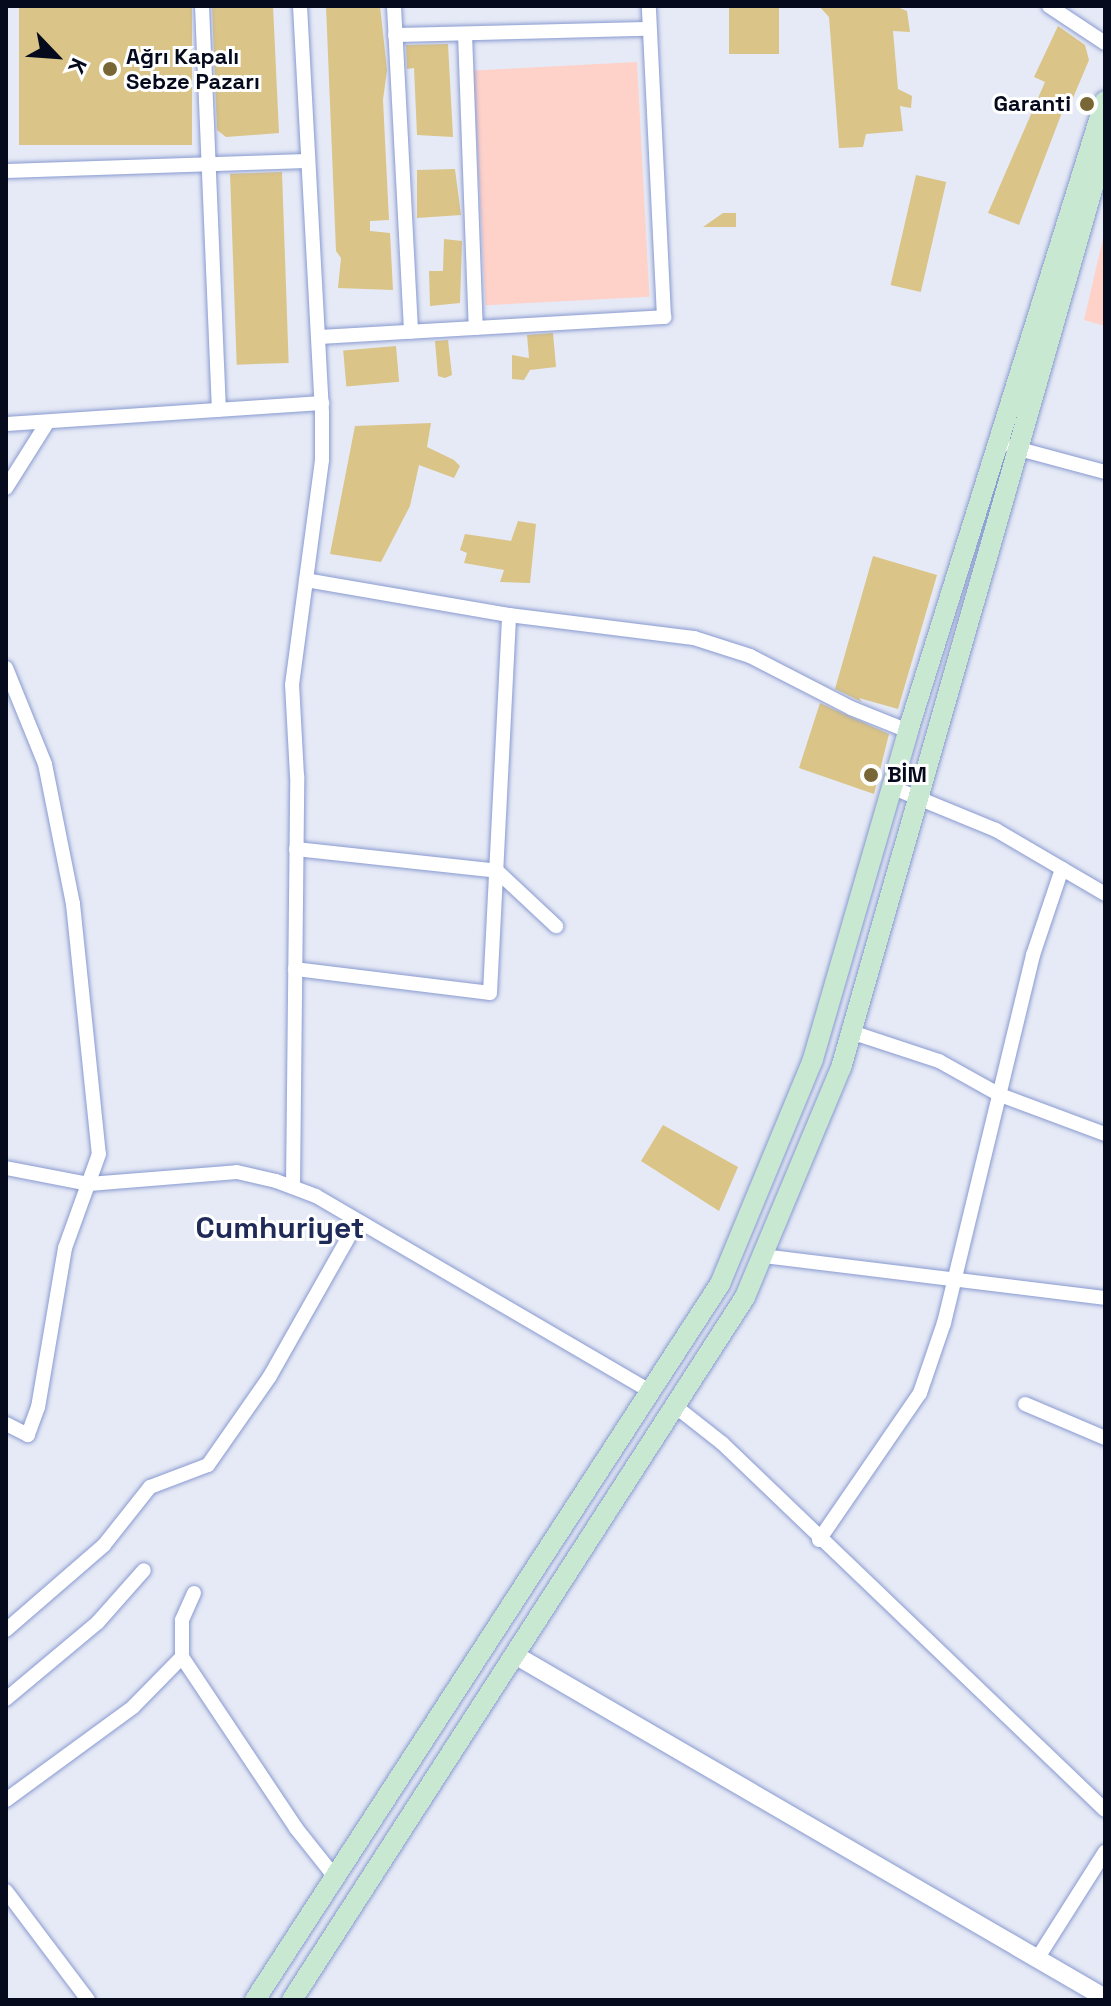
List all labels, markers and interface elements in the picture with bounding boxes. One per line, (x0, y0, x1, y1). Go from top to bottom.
north arrow (16, 16, 96, 96)
place label: Ağrı Kapalı Sebze Pazarı (126, 43, 260, 94)
text: K (62, 54, 93, 78)
marker: Ağrı Kapalı Sebze Pazarı (101, 60, 119, 78)
place label: Garanti (993, 91, 1071, 117)
marker: Garanti (1078, 95, 1096, 113)
place label: BİM (887, 762, 927, 788)
marker: BİM (862, 766, 880, 784)
district label: Cumhuriyet (196, 1210, 364, 1246)

